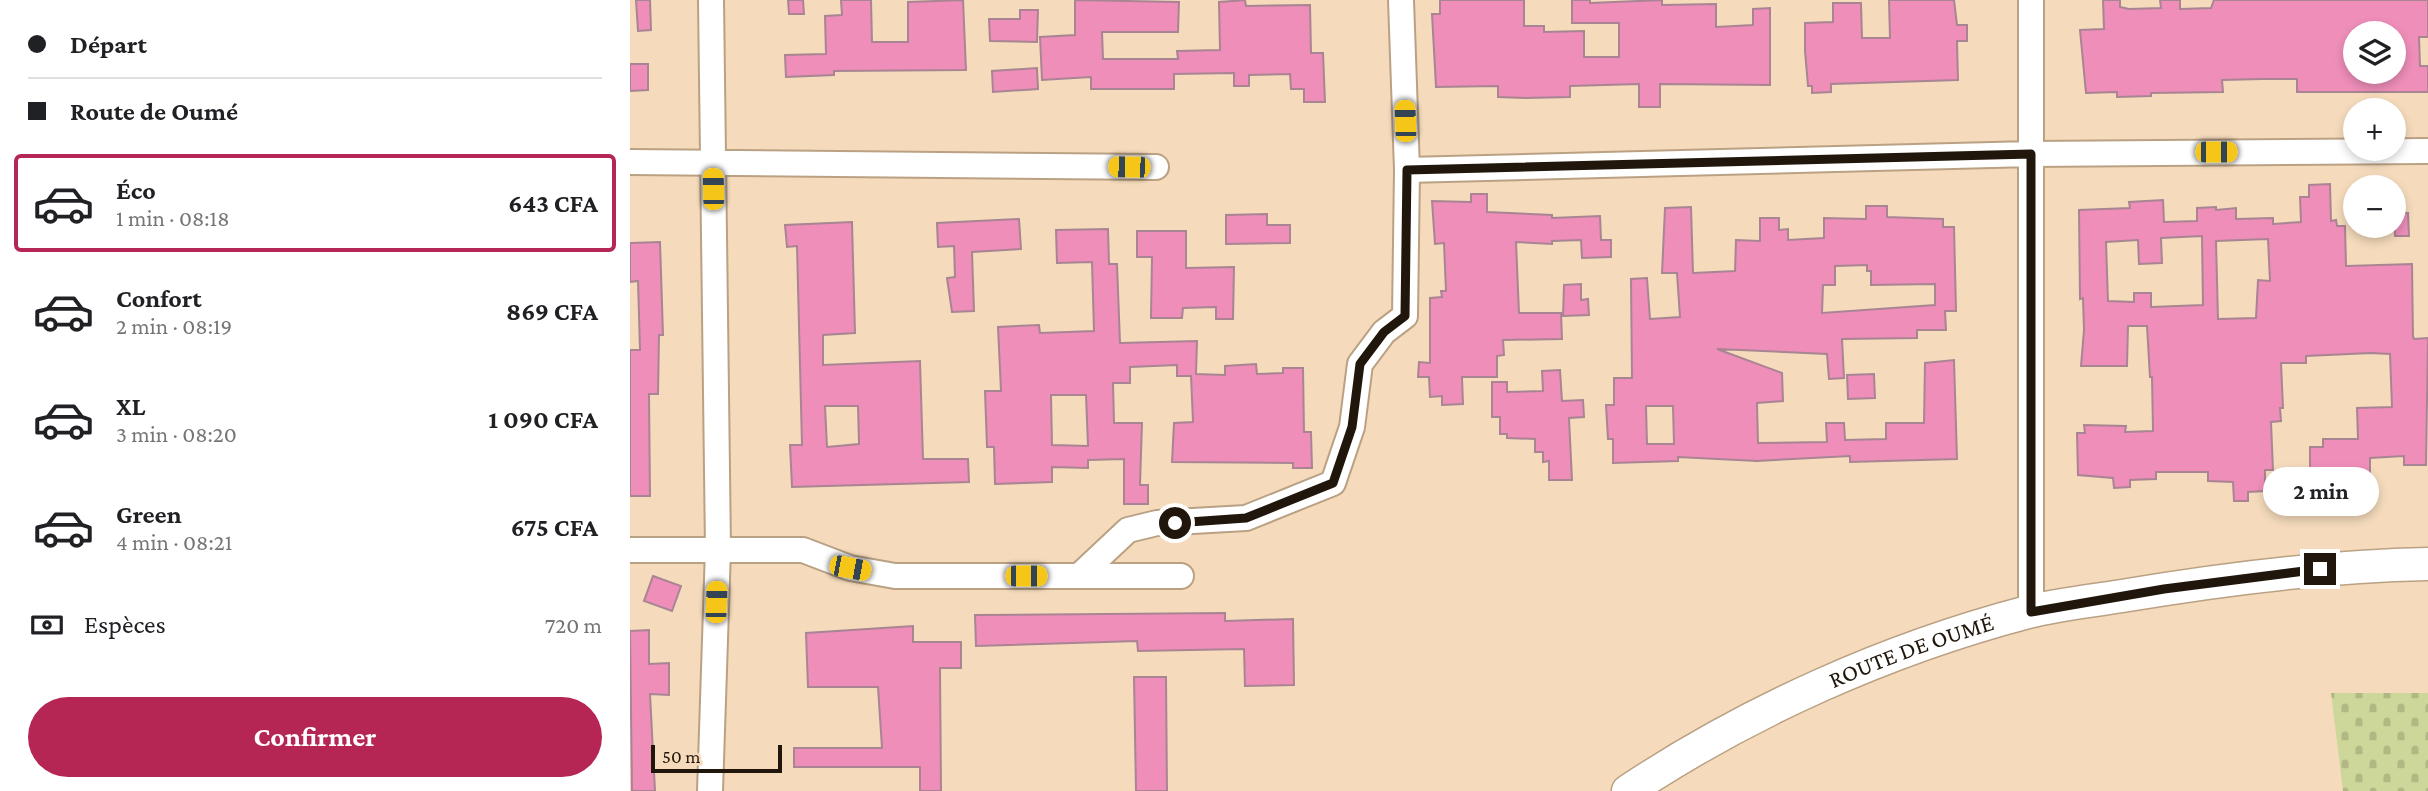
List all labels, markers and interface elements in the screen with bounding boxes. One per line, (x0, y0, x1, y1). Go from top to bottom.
map controls (2343, 21, 2406, 238)
button: layers (2343, 21, 2406, 84)
text: Départ (70, 30, 147, 59)
text: Route de Oumé (70, 97, 238, 126)
button: + (2343, 98, 2406, 161)
car (1394, 100, 1417, 142)
car (2196, 142, 2238, 163)
car (1108, 156, 1151, 178)
car (703, 168, 724, 210)
icon: car (32, 172, 95, 235)
button: − (2343, 175, 2406, 238)
text: Éco (116, 176, 156, 205)
text: 643 CFA (508, 189, 598, 218)
text: 1 min · 08:18 (116, 205, 230, 231)
icon: car (32, 280, 95, 343)
text: Confort (116, 284, 202, 313)
text: 869 CFA (506, 297, 598, 326)
text: 2 min · 08:19 (116, 313, 232, 339)
icon: car (32, 388, 95, 451)
text: XL (116, 392, 145, 421)
text: 1 090 CFA (488, 405, 598, 434)
text: 3 min · 08:20 (116, 421, 237, 447)
callout: 2 min (2262, 468, 2378, 516)
text: 2 min (2293, 478, 2349, 504)
icon: car (32, 496, 95, 559)
text: Green (116, 500, 182, 529)
route start (1159, 507, 1191, 539)
text: 675 CFA (511, 513, 598, 542)
text: 4 min · 08:21 (116, 529, 232, 555)
route end (2304, 553, 2336, 585)
car (828, 554, 873, 582)
car (1006, 566, 1048, 587)
car (705, 581, 728, 623)
icon: cash (28, 606, 66, 644)
street label: ROUTE DE OUMÉ (1825, 608, 1997, 693)
text: Espèces (84, 610, 166, 639)
text: 720 m (545, 612, 602, 638)
button: Confirmer (28, 697, 602, 777)
scale bar (651, 742, 782, 774)
text: 50 m (662, 746, 701, 767)

